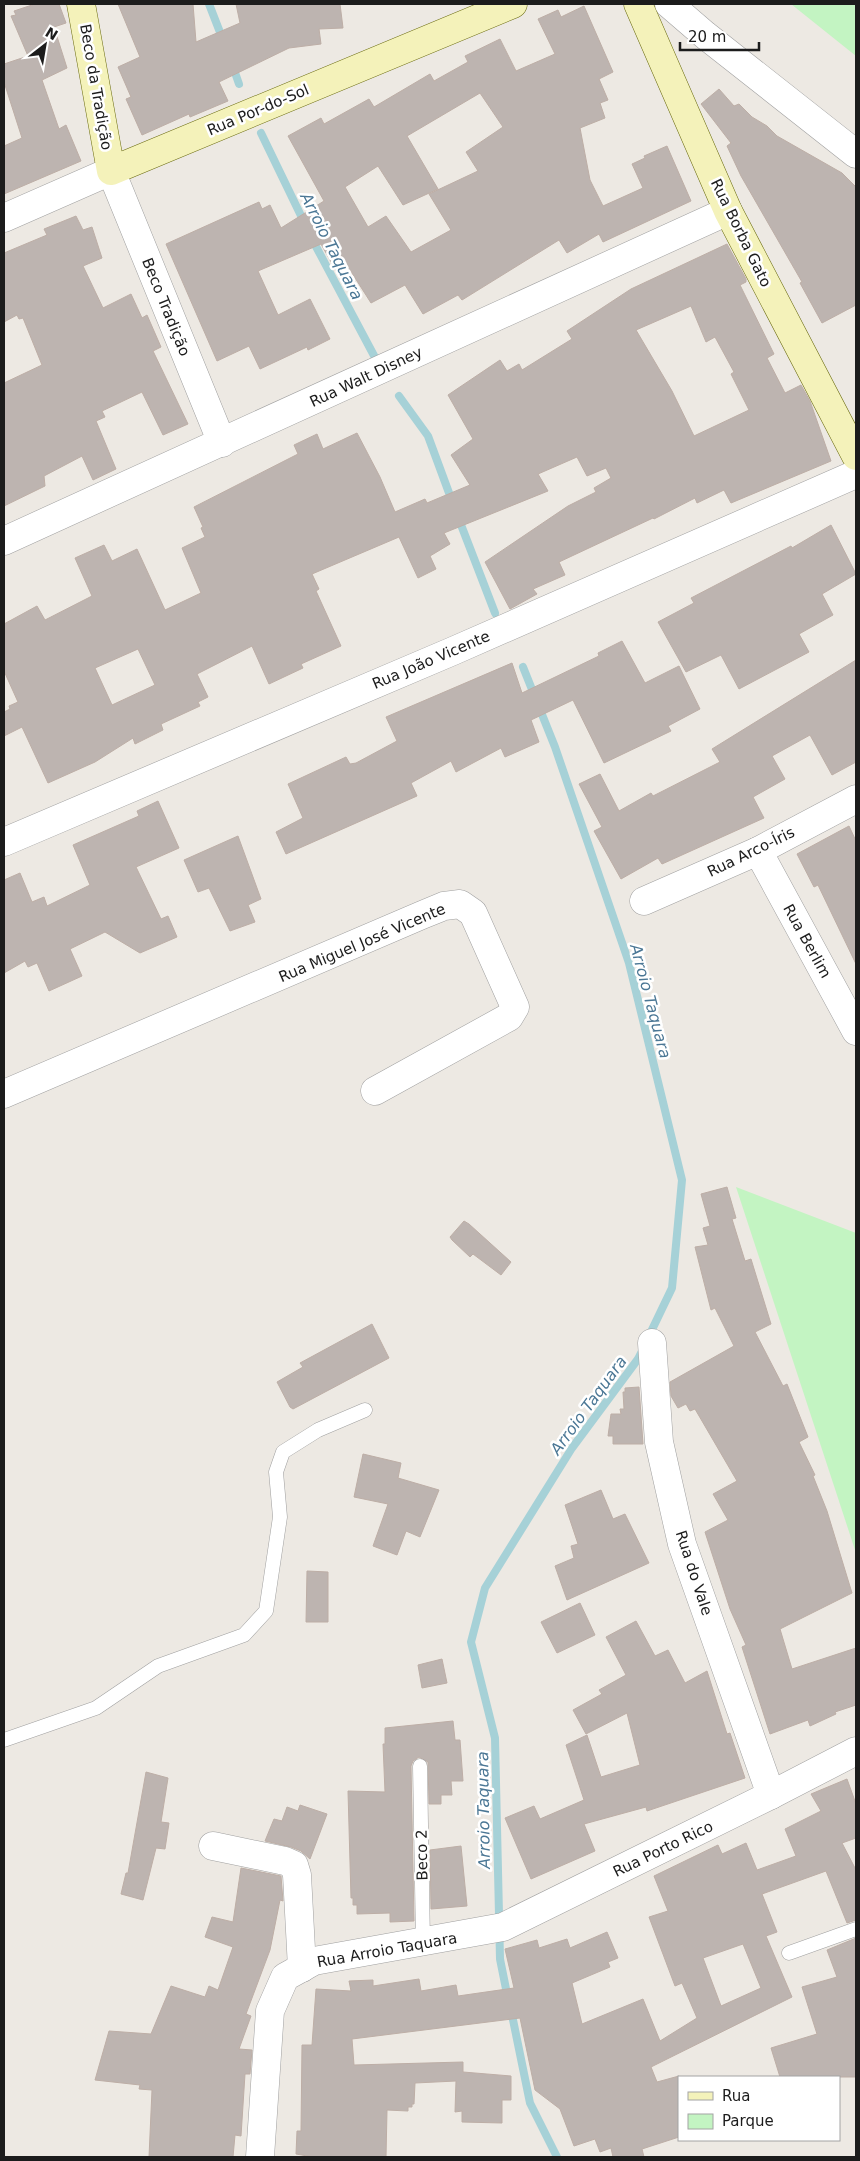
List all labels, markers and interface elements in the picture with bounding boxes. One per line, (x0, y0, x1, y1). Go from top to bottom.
north arrow (20, 20, 70, 70)
scale bar (680, 20, 759, 52)
street label: Beco da Tradição (76, 22, 116, 152)
text: N (43, 24, 61, 44)
text: 20 m (688, 28, 726, 46)
street label: Rua Por-do-Sol (204, 80, 312, 140)
street label: Rua Borba Gato (707, 176, 775, 290)
water label: Arroio Taquara (296, 189, 367, 303)
street label: Beco Tradição (138, 255, 194, 359)
street label: Rua Walt Disney (307, 343, 425, 411)
street label: Rua João Vicente (369, 627, 493, 693)
street label: Rua Arco-Íris (704, 822, 798, 881)
street label: Rua Miguel José Vicente (276, 900, 448, 986)
street label: Rua Berlim (779, 901, 835, 981)
water label: Arroio Taquara (626, 941, 675, 1060)
water label: Arroio Taquara (546, 1352, 631, 1459)
street label: Rua do Vale (672, 1528, 716, 1618)
water label: Arroio Taquara (473, 1751, 494, 1870)
street label: Rua Porto Rico (610, 1817, 716, 1881)
street label: Beco 2 (413, 1829, 431, 1881)
street label: Rua Arroio Taquara (316, 1929, 458, 1971)
legend (678, 2076, 840, 2141)
text: Rua (722, 2087, 750, 2105)
text: Parque (722, 2112, 774, 2130)

